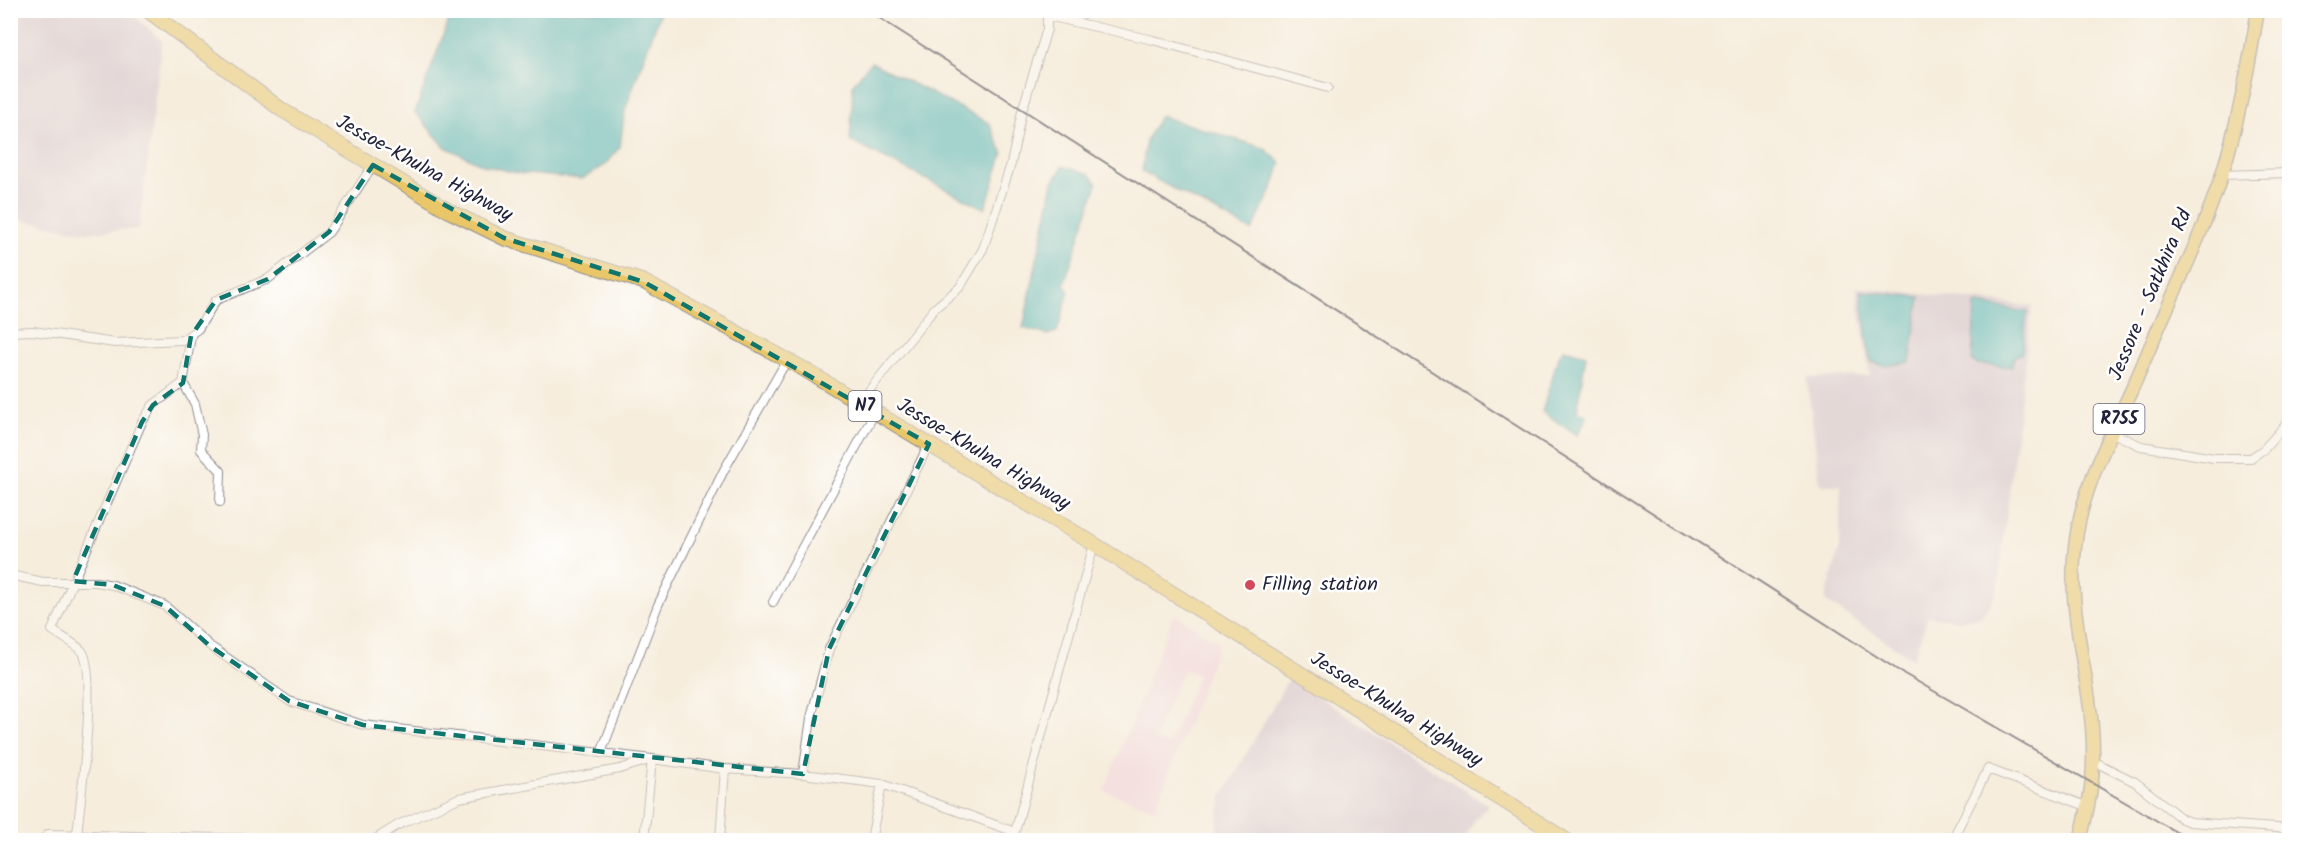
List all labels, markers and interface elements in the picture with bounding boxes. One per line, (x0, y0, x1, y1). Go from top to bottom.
street label: Jessoe-Khulna Highway (329, 107, 519, 231)
street label: Jessore - Satkhira Rd (2100, 203, 2202, 386)
street label: Jessoe-Khulna Highway (890, 390, 1077, 520)
road number: N7 (848, 391, 882, 421)
road number: R755 (2094, 404, 2144, 434)
place label: Filling station (1262, 569, 1378, 601)
marker: Filling station (1243, 578, 1257, 592)
street label: Jessoe-Khulna Highway (1303, 644, 1489, 776)

